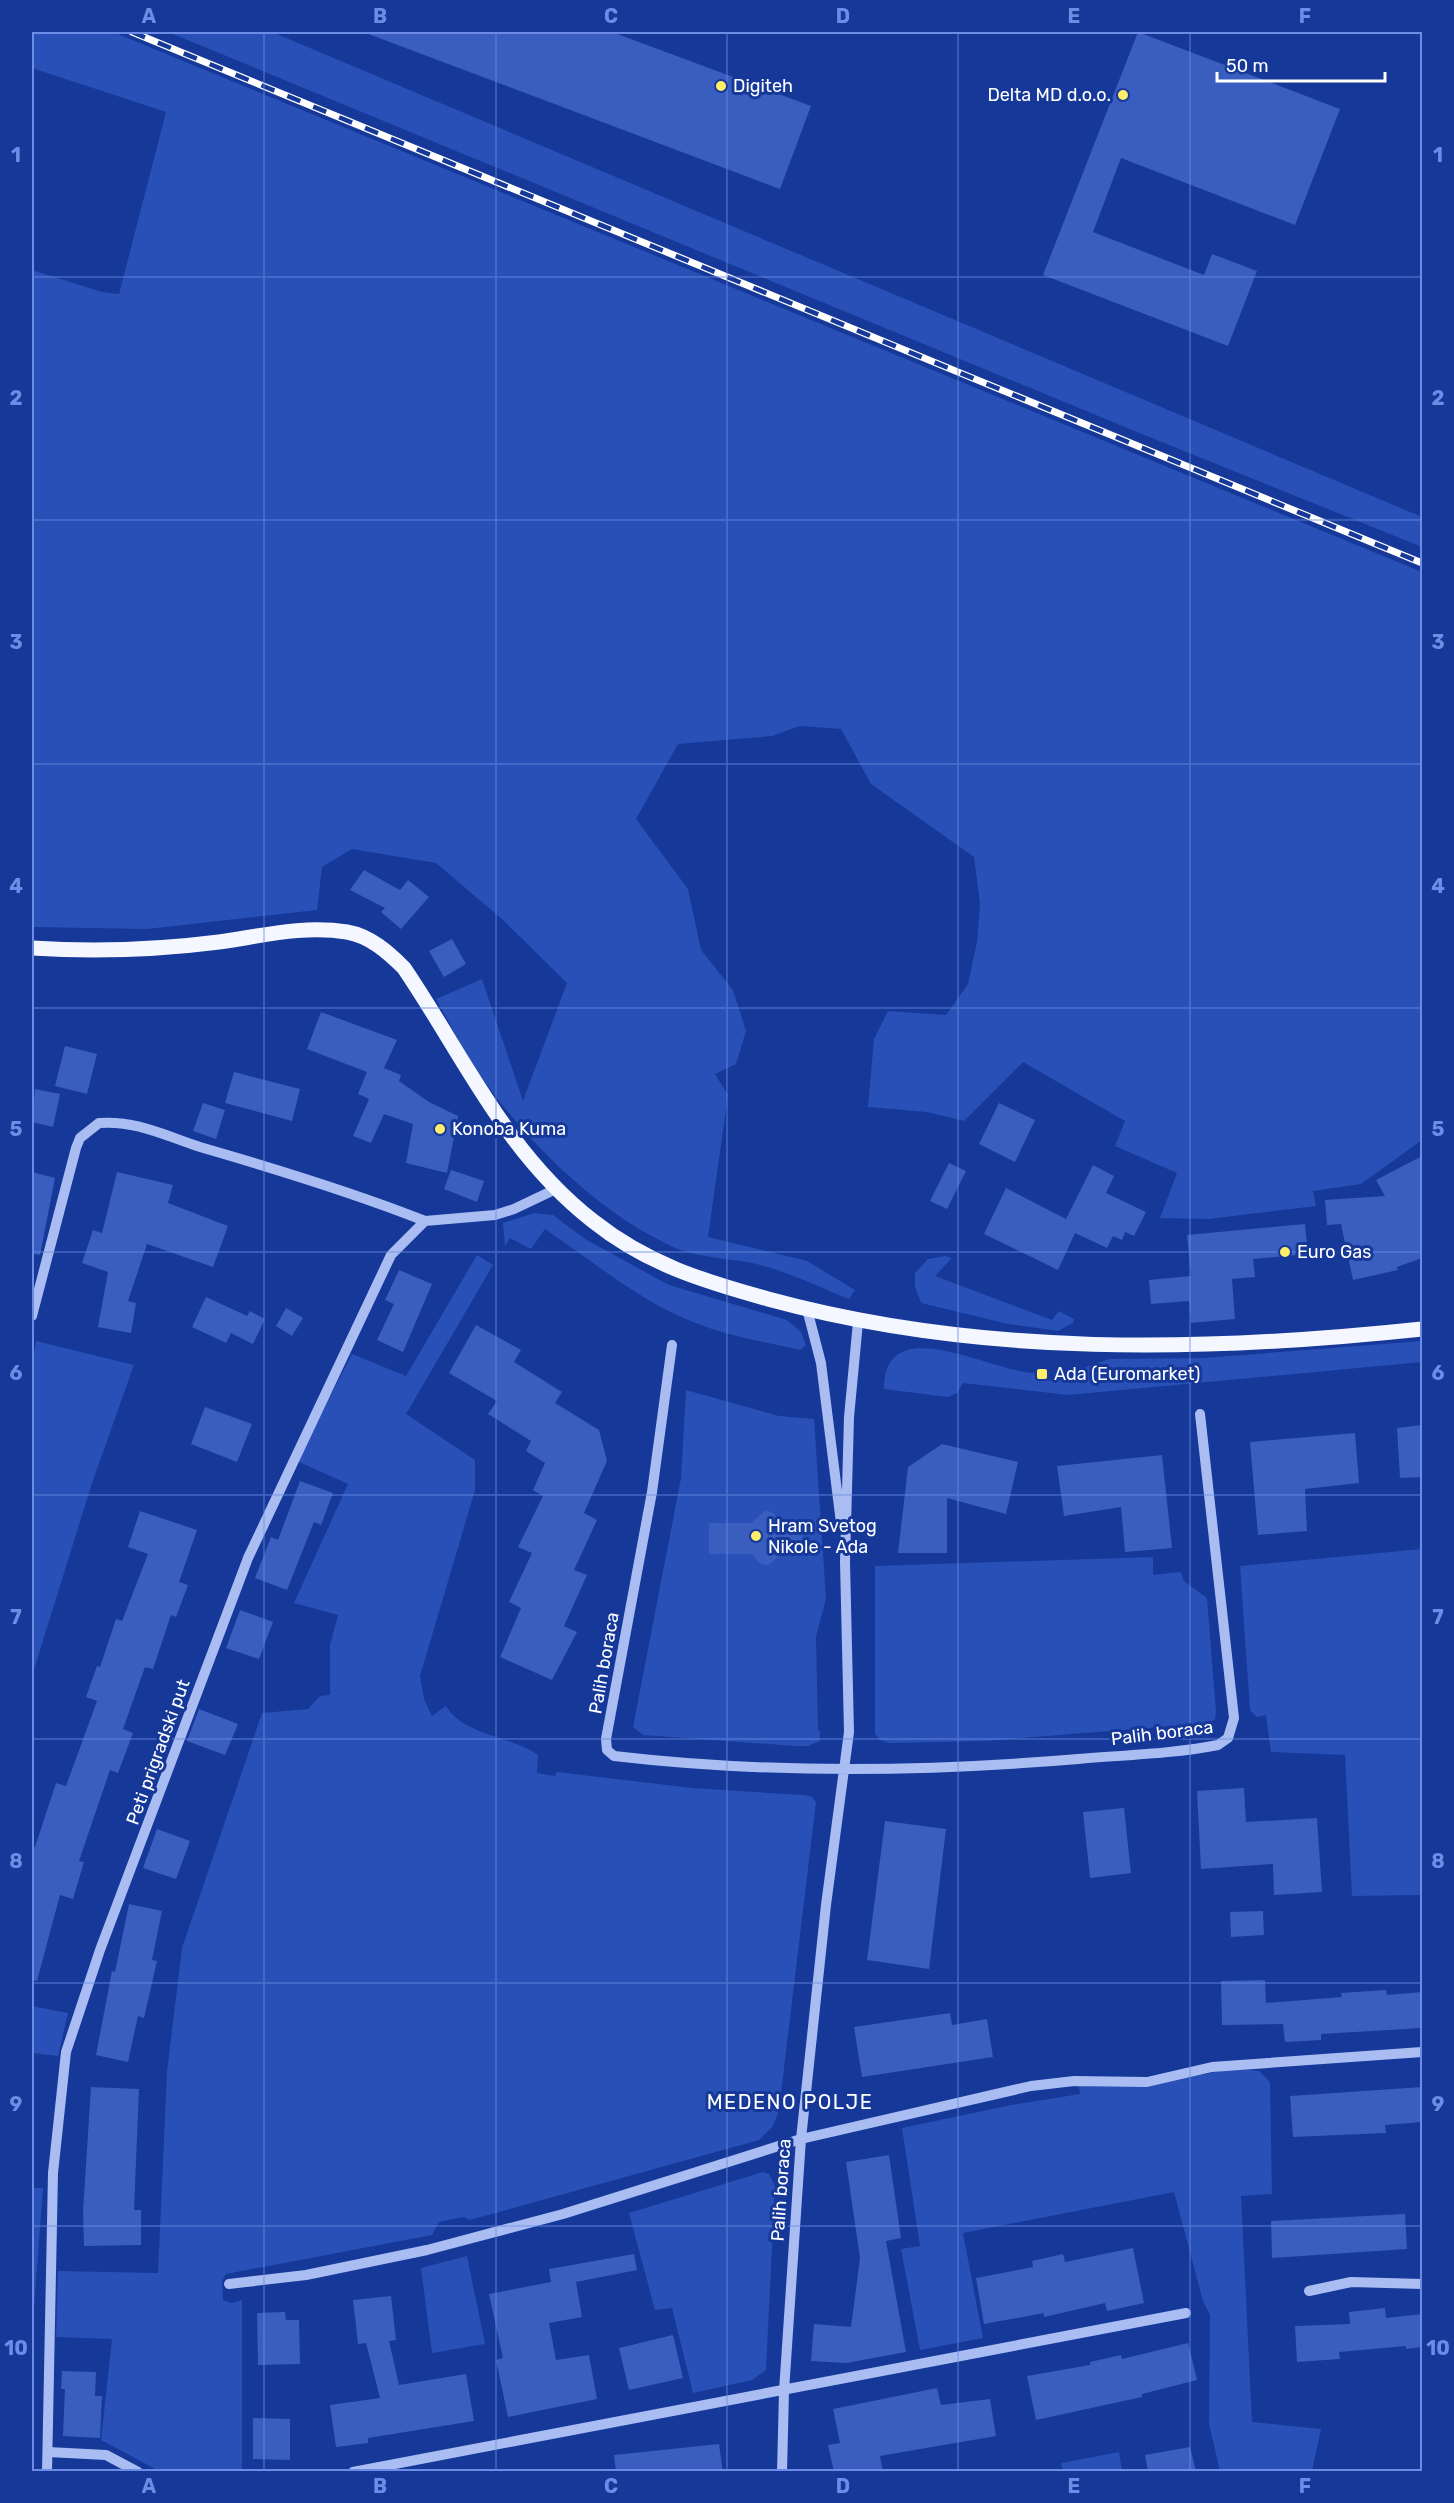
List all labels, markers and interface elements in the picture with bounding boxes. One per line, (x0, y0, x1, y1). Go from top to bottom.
text: A (142, 4, 157, 28)
text: B (373, 4, 387, 28)
text: C (604, 4, 618, 28)
text: D (836, 4, 850, 28)
text: E (1068, 4, 1080, 28)
text: F (1299, 4, 1311, 28)
scale bar (1217, 45, 1385, 83)
text: 50 m (1226, 55, 1269, 77)
place label: Digiteh (733, 75, 793, 97)
marker: Digiteh (714, 79, 728, 93)
place label: Delta MD d.o.o. (987, 84, 1111, 106)
marker: Delta MD d.o.o. (1116, 88, 1130, 102)
text: 1 (11, 143, 21, 167)
text: 1 (1433, 143, 1443, 167)
text: 2 (10, 386, 23, 410)
text: 2 (1432, 386, 1445, 410)
text: 3 (9, 630, 23, 654)
text: 3 (1431, 630, 1445, 654)
text: 4 (9, 874, 23, 898)
text: 4 (1431, 874, 1445, 898)
text: 5 (10, 1117, 23, 1141)
text: 5 (1432, 1117, 1445, 1141)
place label: Konoba Kuma (452, 1118, 566, 1140)
marker: Konoba Kuma (433, 1122, 447, 1136)
place label: Euro Gas (1297, 1241, 1371, 1263)
marker: Euro Gas (1278, 1245, 1292, 1259)
text: 6 (9, 1361, 23, 1385)
text: 6 (1431, 1361, 1445, 1385)
place label: Ada (Euromarket) (1054, 1363, 1200, 1385)
marker: Ada (Euromarket) (1035, 1367, 1049, 1381)
place label: Hram Svetog Nikole - Ada (768, 1515, 877, 1558)
marker: Hram Svetog Nikole - Ada (749, 1529, 763, 1543)
text: 7 (10, 1605, 22, 1629)
text: 7 (1432, 1605, 1444, 1629)
street label: Palih boraca (584, 1610, 624, 1716)
street label: Peti prigradski put (121, 1676, 195, 1828)
street label: Palih boraca (1110, 1716, 1214, 1750)
text: 8 (9, 1849, 23, 1873)
text: 8 (1431, 1849, 1445, 1873)
district label: MEDENO POLJE (707, 2090, 873, 2114)
text: 9 (10, 2092, 23, 2116)
text: 9 (1432, 2092, 1445, 2116)
street label: Palih boraca (766, 2138, 796, 2242)
text: 10 (4, 2336, 28, 2360)
text: 10 (1426, 2336, 1450, 2360)
text: A (142, 2474, 157, 2498)
text: B (373, 2474, 387, 2498)
text: C (604, 2474, 618, 2498)
text: D (836, 2474, 850, 2498)
text: E (1068, 2474, 1080, 2498)
text: F (1299, 2474, 1311, 2498)

